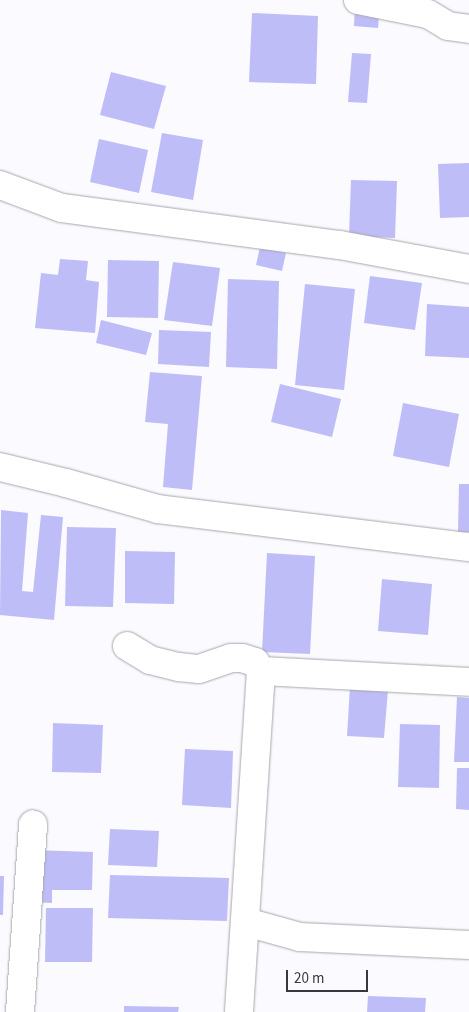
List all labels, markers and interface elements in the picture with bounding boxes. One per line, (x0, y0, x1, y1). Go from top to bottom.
scale bar (289, 960, 372, 992)
text: 20 m (294, 968, 324, 989)

